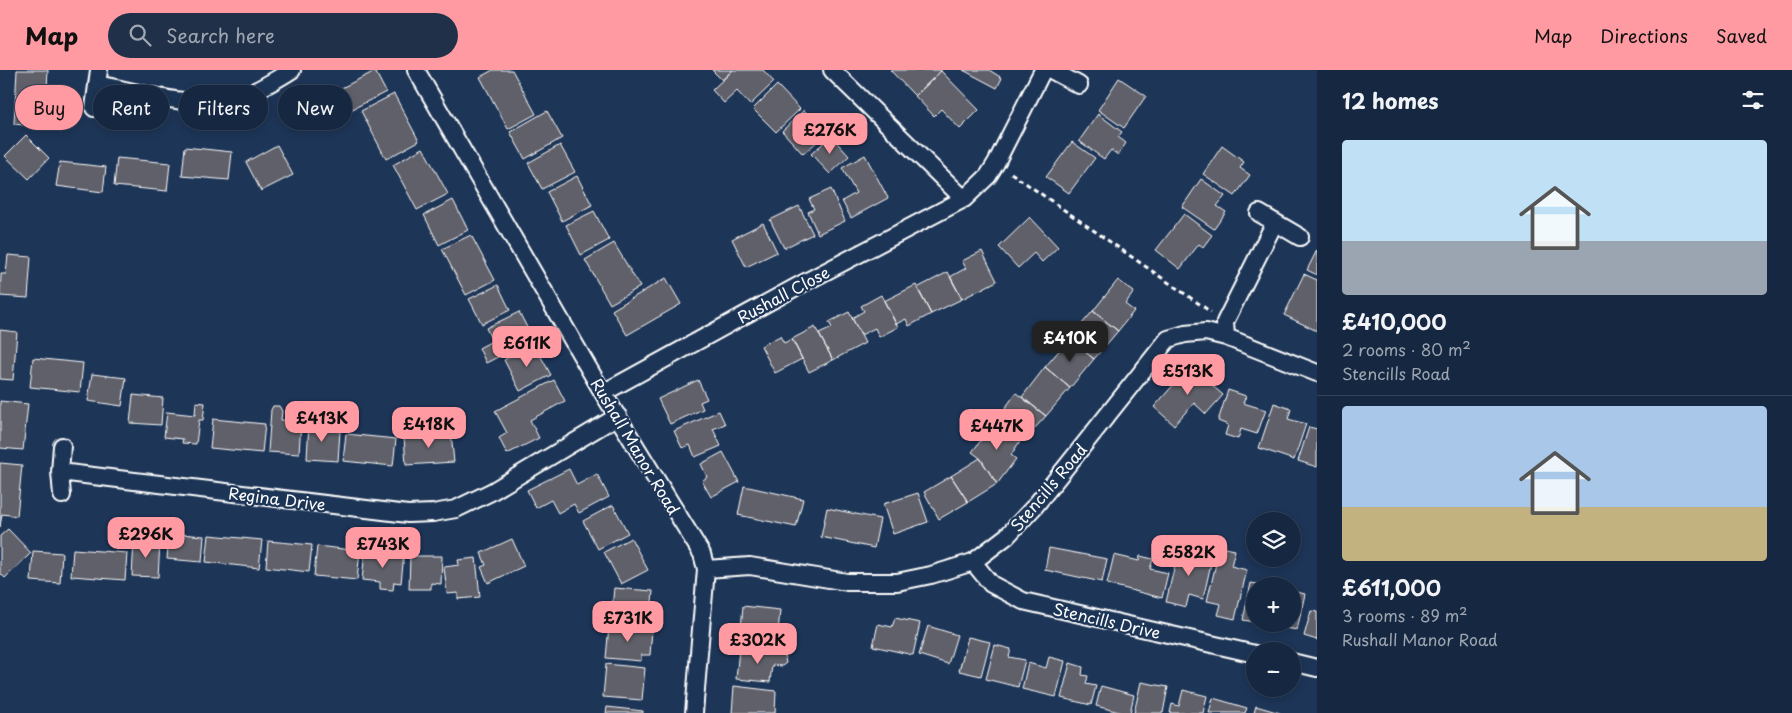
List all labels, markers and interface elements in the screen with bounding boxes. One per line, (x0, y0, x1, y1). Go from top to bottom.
search box (108, 13, 458, 58)
text: Map (25, 17, 78, 53)
icon: search (126, 21, 154, 49)
text: Search here (166, 21, 275, 49)
text: Map (1534, 22, 1572, 49)
text: Directions (1600, 22, 1688, 49)
text: Saved (1716, 22, 1767, 49)
text: 12 homes (1342, 84, 1439, 116)
chip: Buy (15, 85, 83, 130)
chip: Rent (93, 85, 169, 130)
chip: Filters (179, 85, 268, 130)
chip: New (278, 85, 352, 130)
icon: filters (1739, 86, 1767, 114)
pin: £276K (795, 112, 865, 155)
text: £276K (803, 117, 857, 141)
icon: home (1510, 173, 1600, 263)
street label: Rushall Close (733, 260, 833, 328)
text: £410,000 (1342, 305, 1446, 337)
pin: £410K (1035, 320, 1105, 363)
text: £410K (1043, 325, 1097, 349)
pin: £611K (492, 326, 562, 368)
text: £611K (503, 330, 551, 354)
text: 2 rooms · 80 m² (1342, 337, 1471, 361)
pin: £513K (1153, 354, 1223, 396)
text: £513K (1163, 358, 1213, 382)
text: Stencills Road (1342, 361, 1450, 385)
street label: Rushall Manor Road (586, 373, 686, 519)
pin: £413K (287, 400, 357, 443)
text: £413K (296, 405, 348, 429)
pin: £418K (394, 406, 464, 449)
pin: £447K (962, 408, 1032, 451)
text: £418K (403, 411, 455, 435)
text: £447K (971, 413, 1024, 437)
street label: Stencills Road (1004, 438, 1092, 536)
icon: home (1510, 438, 1600, 528)
street label: Regina Drive (227, 480, 327, 516)
map controls (1246, 512, 1301, 697)
button: layers (1246, 512, 1301, 567)
pin: £296K (111, 516, 181, 559)
text: £296K (119, 521, 173, 545)
pin: £743K (348, 526, 418, 569)
text: £743K (356, 531, 410, 555)
pin: £582K (1154, 534, 1224, 577)
text: £582K (1162, 539, 1216, 563)
text: £611,000 (1342, 571, 1441, 603)
button: + (1246, 577, 1301, 632)
street label: Stencills Drive (1051, 596, 1163, 644)
pin: £731K (593, 600, 663, 643)
text: 3 rooms · 89 m² (1342, 603, 1467, 627)
text: £731K (603, 605, 653, 629)
pin: £302K (723, 622, 793, 665)
text: £302K (730, 627, 786, 651)
text: Rushall Manor Road (1342, 627, 1498, 651)
button: − (1246, 642, 1301, 697)

